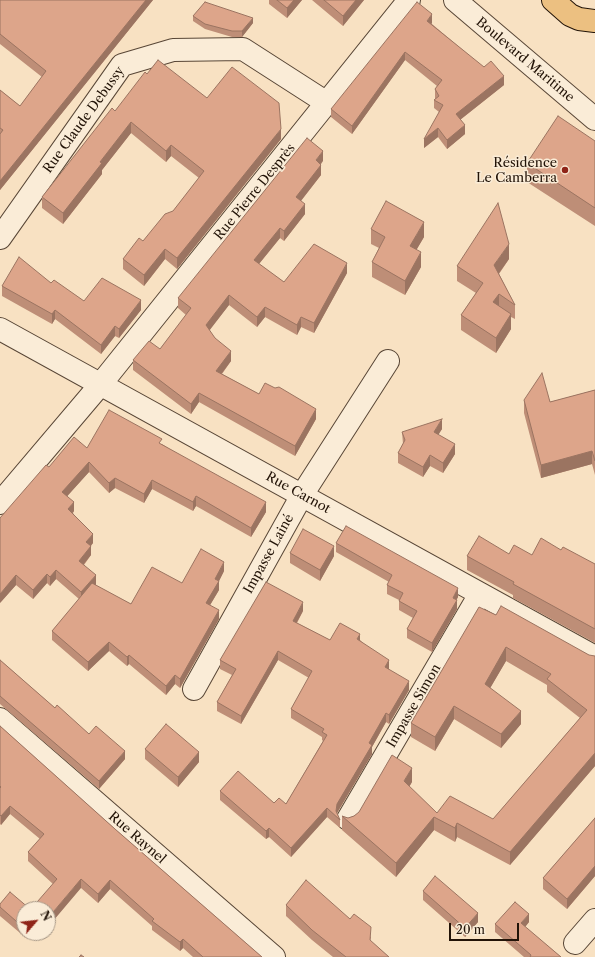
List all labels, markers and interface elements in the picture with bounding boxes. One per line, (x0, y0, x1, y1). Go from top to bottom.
street label: Boulevard Maritime (473, 14, 577, 106)
street label: Rue Claude Debussy (40, 64, 128, 176)
street label: Rue Pierre Desprès (211, 141, 299, 243)
place label: Résidence Le Camberra (476, 155, 557, 186)
marker: Résidence Le Camberra (560, 165, 570, 175)
street label: Rue Carnot (263, 469, 333, 517)
street label: Impasse Lainé (241, 511, 297, 597)
street label: Impasse Simon (384, 661, 444, 751)
street label: Rue Raynel (105, 809, 169, 867)
north arrow (16, 901, 56, 941)
text: N (37, 908, 54, 923)
scale bar (451, 915, 521, 941)
text: 20 m (456, 922, 485, 937)

